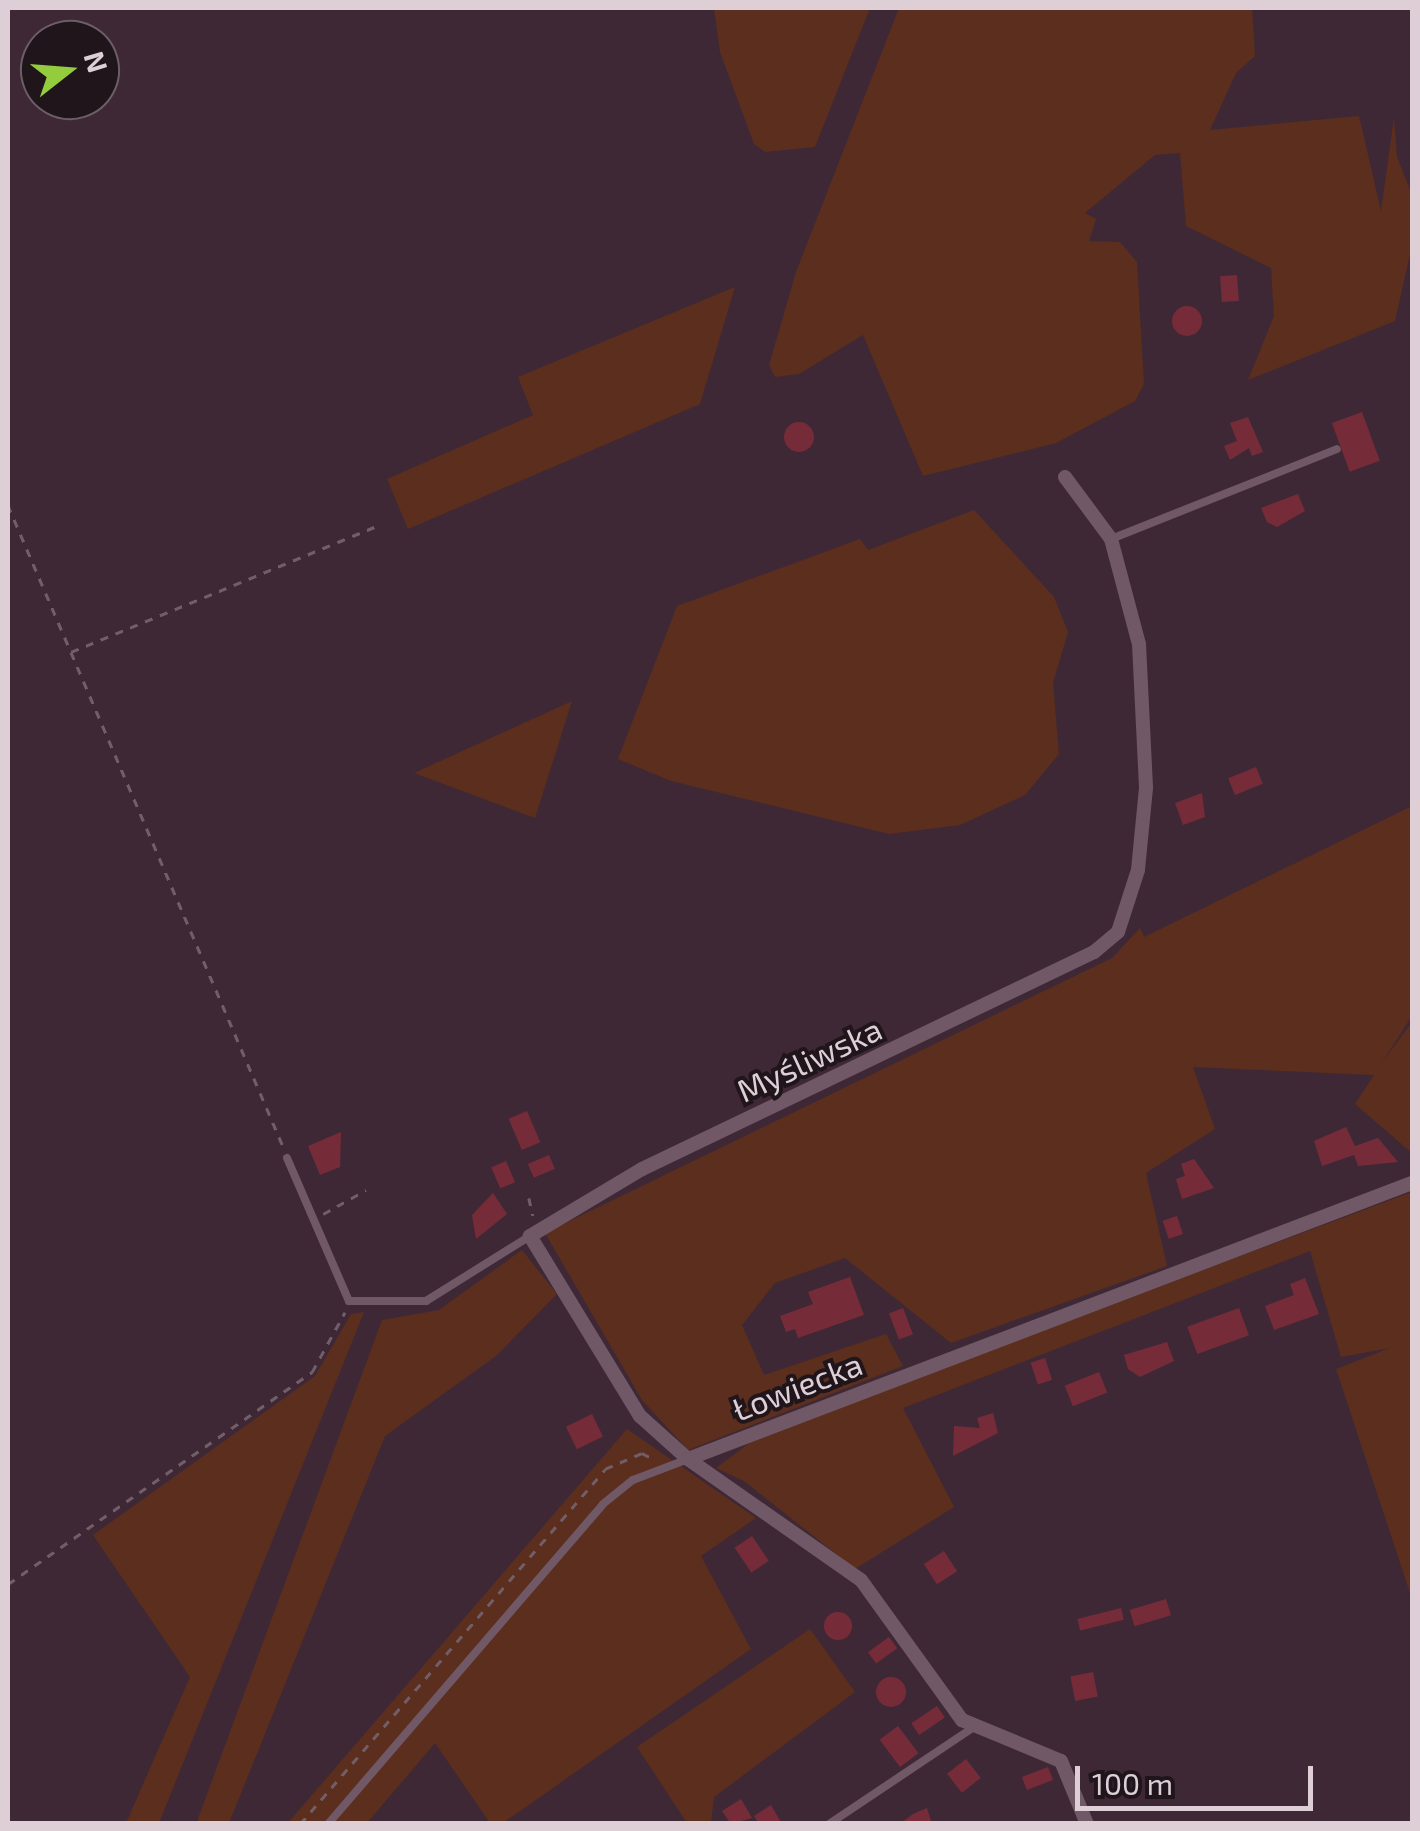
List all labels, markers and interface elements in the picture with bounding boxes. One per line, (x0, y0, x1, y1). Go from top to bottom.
north arrow (20, 20, 120, 120)
text: N (78, 47, 116, 76)
street label: Myśliwska (731, 1009, 887, 1109)
street label: Łowiecka (727, 1344, 867, 1428)
scale bar (1080, 1746, 1318, 1808)
text: 100 m (1092, 1765, 1173, 1801)

